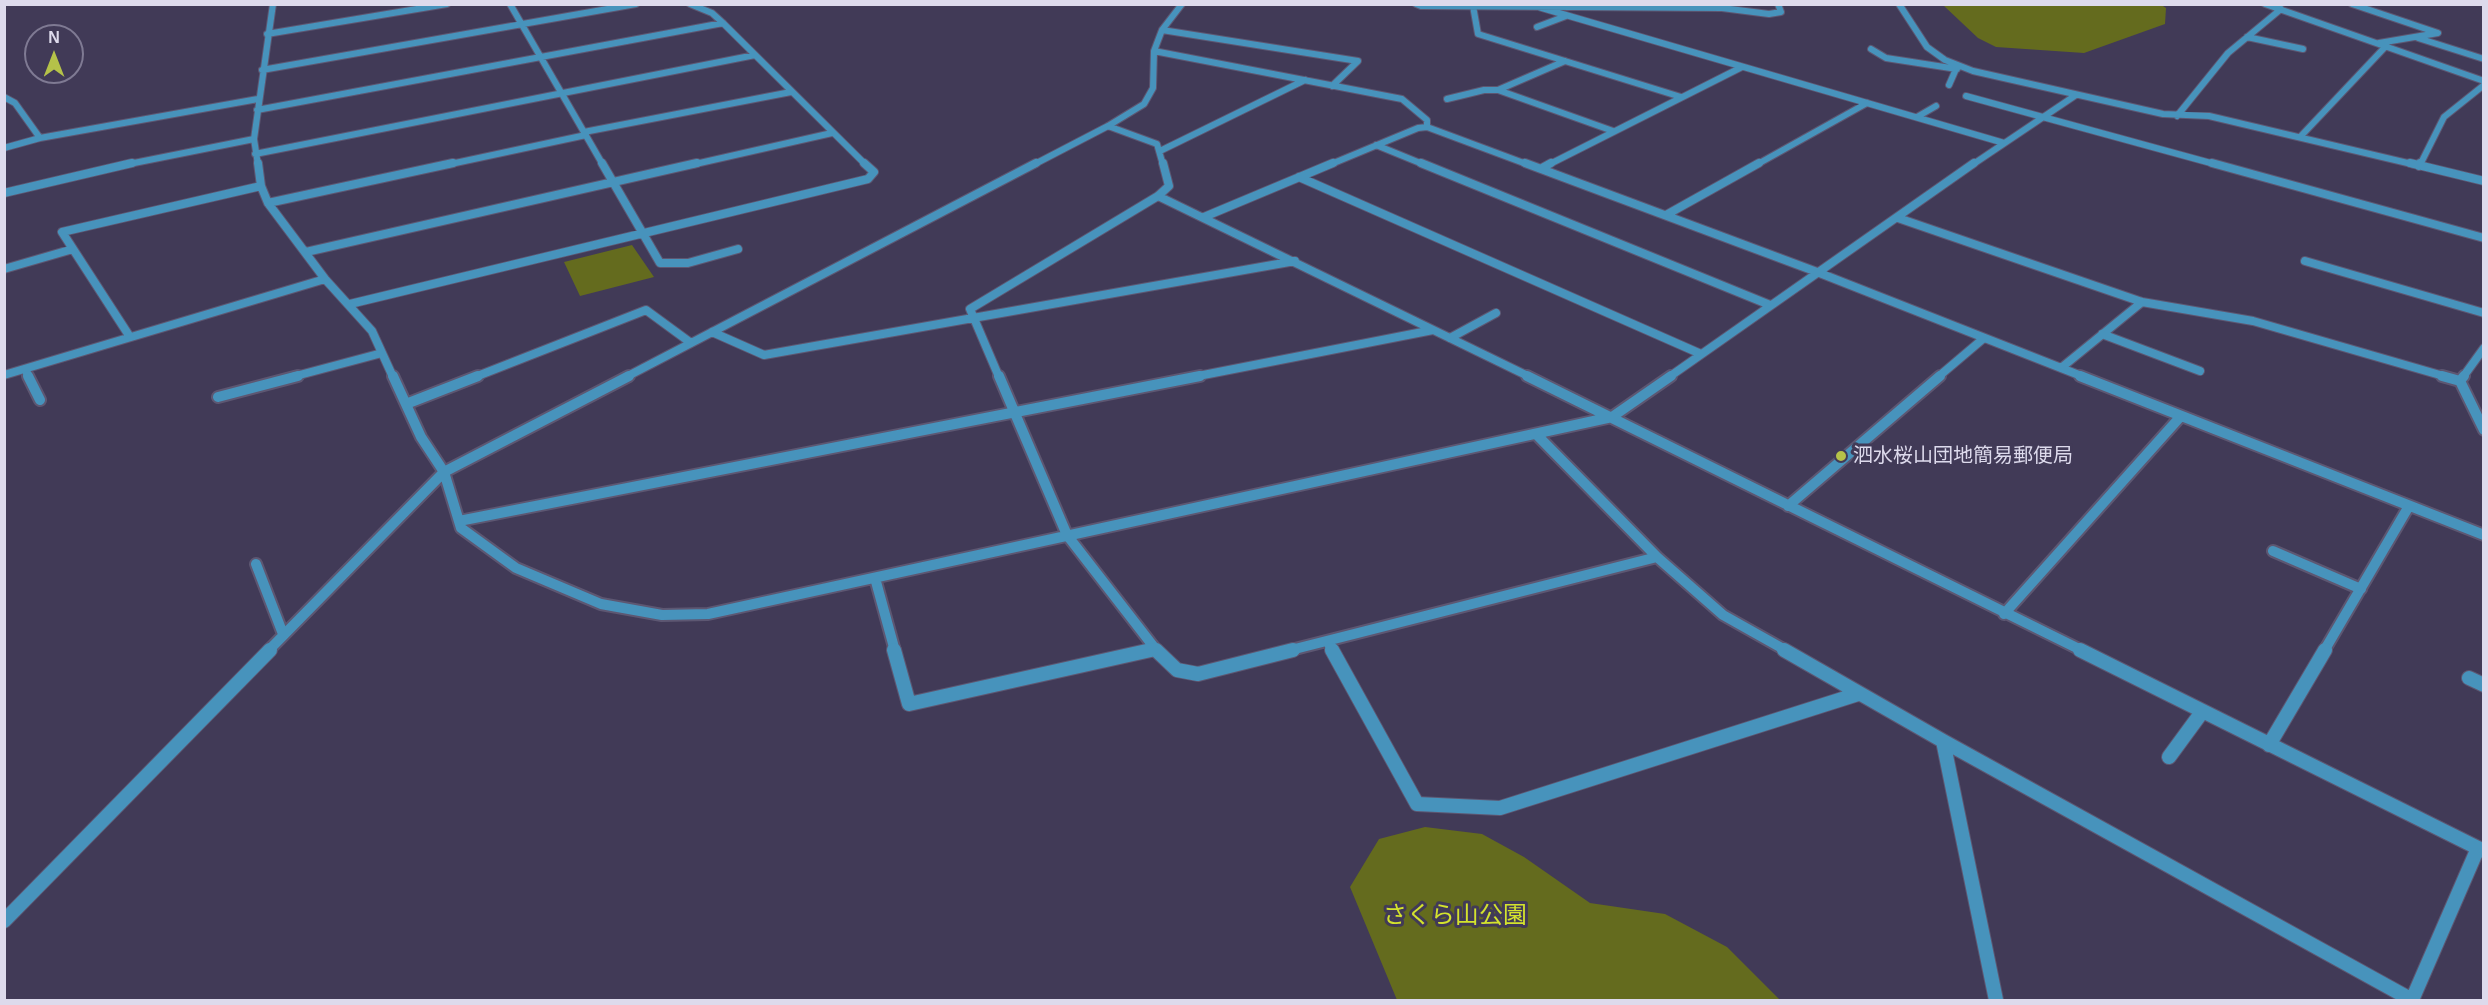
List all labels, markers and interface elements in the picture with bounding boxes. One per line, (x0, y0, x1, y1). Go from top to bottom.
north arrow (24, 24, 84, 84)
text: N (48, 29, 60, 46)
place label: 泗水桜山団地簡易郵便局 (1853, 444, 2073, 468)
marker: 泗水桜山団地簡易郵便局 (1834, 449, 1848, 463)
park label: さくら山公園 (1383, 902, 1527, 930)

